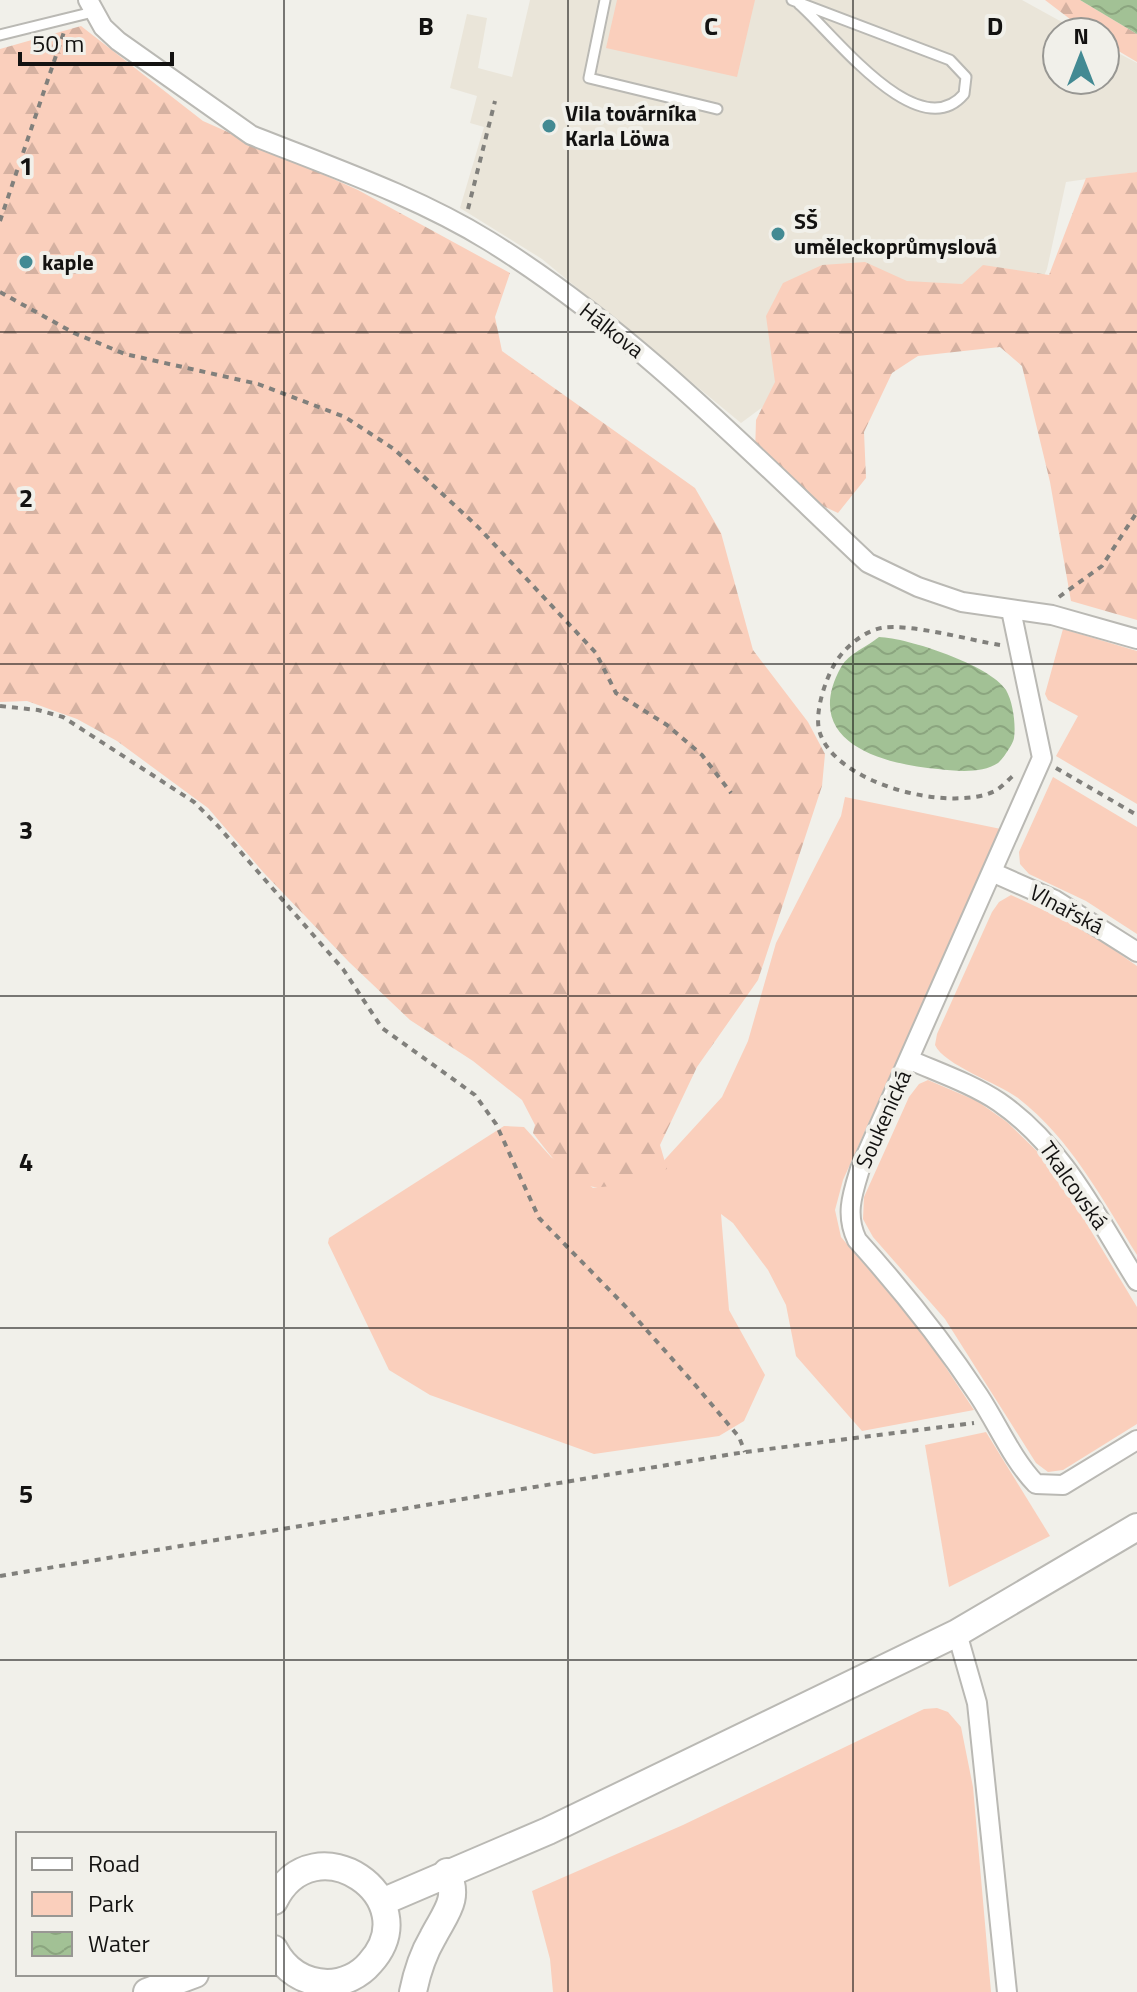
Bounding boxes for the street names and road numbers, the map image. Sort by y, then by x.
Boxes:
street label: Hálkova [572,294,652,366]
street label: Vlnařská [1024,875,1110,943]
street label: Soukenická [846,1064,920,1174]
street label: Tkalcovská [1031,1134,1117,1236]

